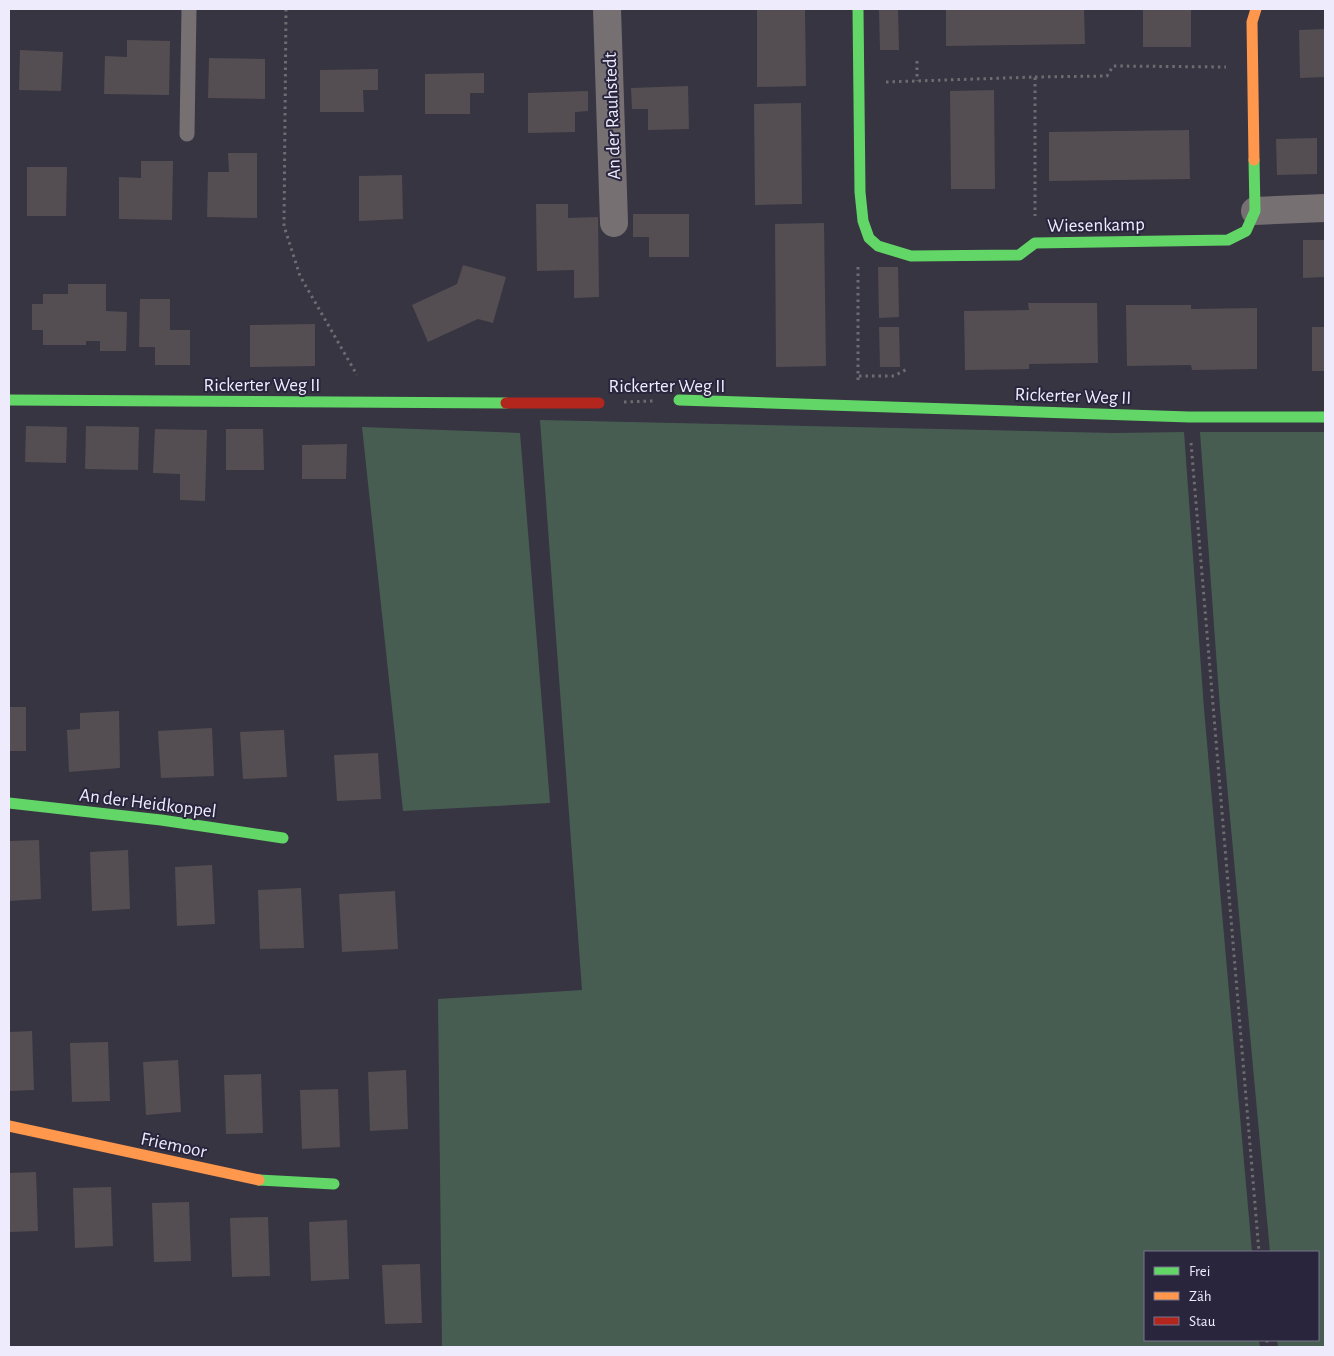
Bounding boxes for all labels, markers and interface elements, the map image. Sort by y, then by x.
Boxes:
street label: An der Rauhstedt [601,52,624,180]
street label: Wiesenkamp [1047,215,1145,236]
street label: Rickerter Weg II [204,376,320,395]
street label: Rickerter Weg II [609,377,725,396]
street label: Rickerter Weg II [1014,385,1132,408]
street label: An der Heidkoppel [78,786,217,821]
street label: Friemoor [139,1129,208,1162]
legend [1144,1251,1319,1341]
text: Frei [1189,1264,1210,1279]
text: Zäh [1189,1289,1212,1304]
text: Stau [1189,1314,1216,1329]

